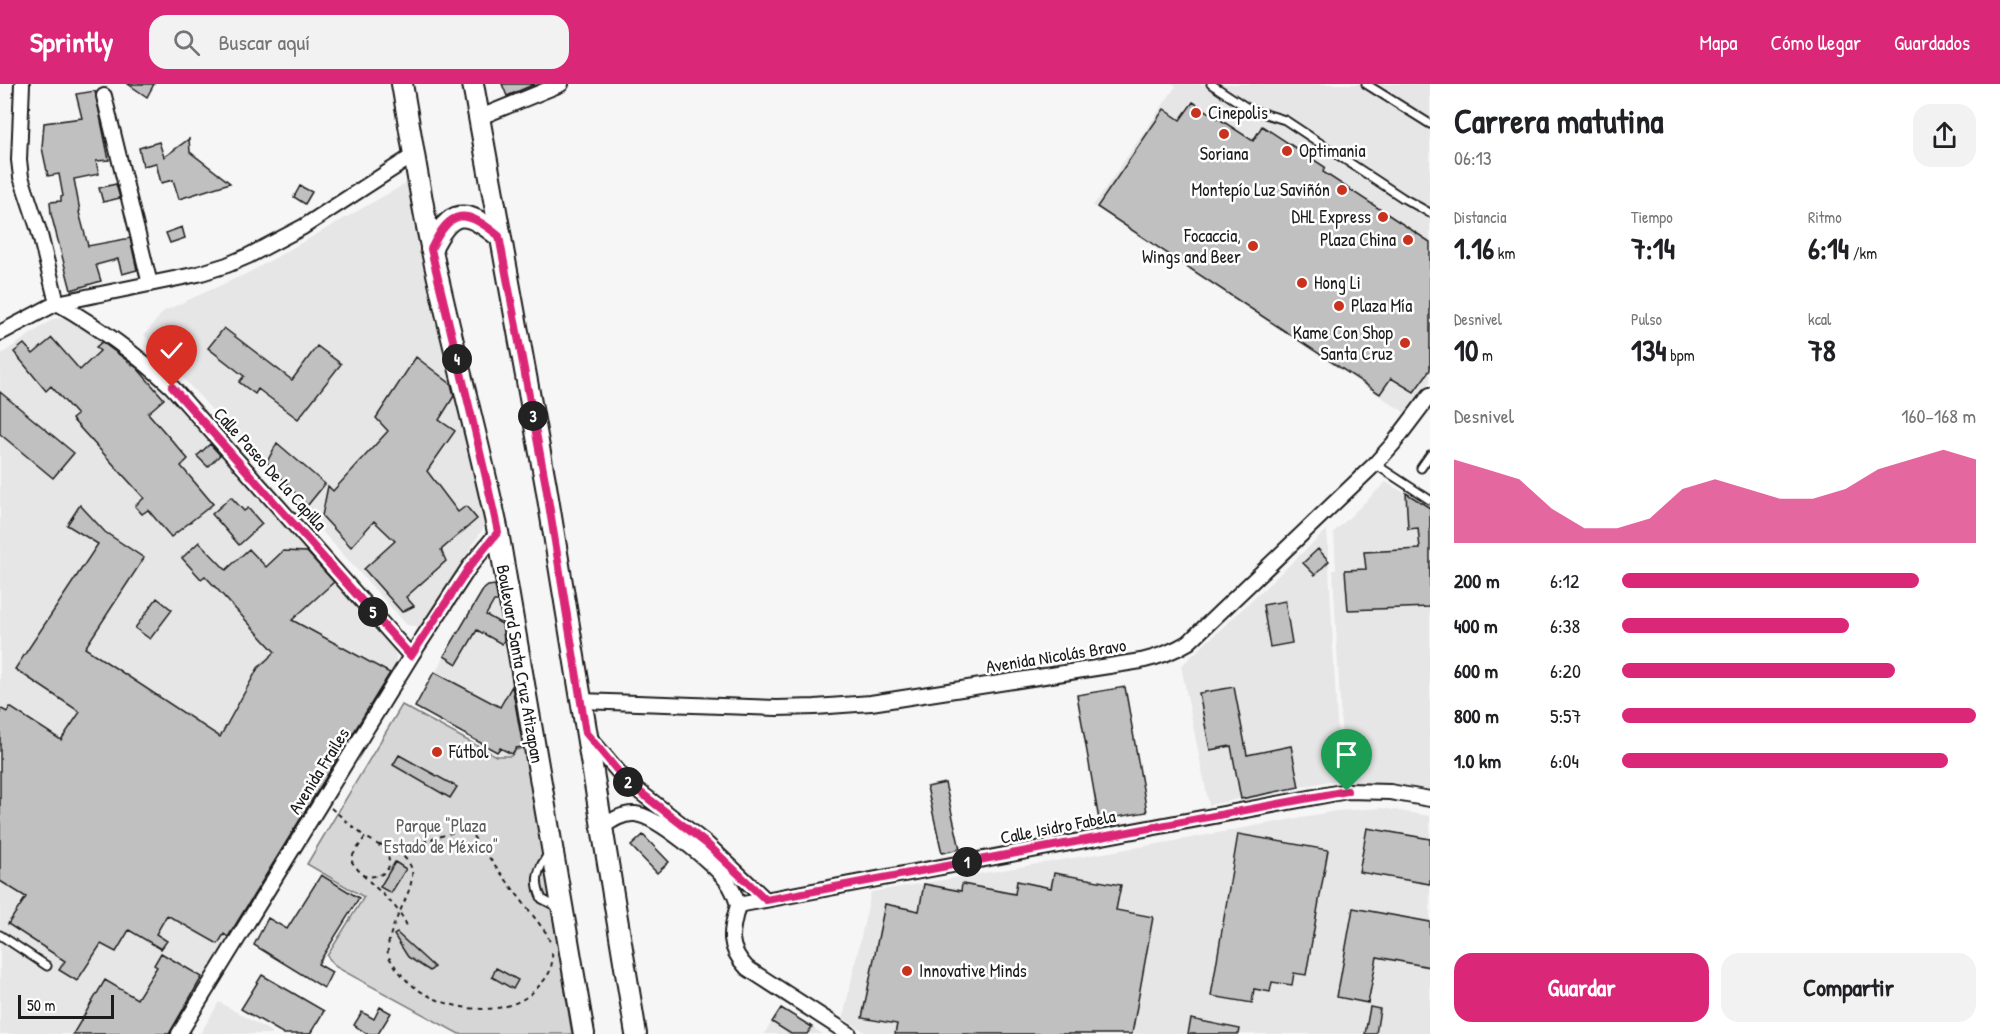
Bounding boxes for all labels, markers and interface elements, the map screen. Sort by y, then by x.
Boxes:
search box [149,15,569,69]
text: Sprintly [30,23,113,61]
icon: search [170,26,203,59]
text: Buscar aquí [218,27,310,57]
text: Mapa [1699,28,1737,57]
text: Cómo llegar [1770,28,1861,57]
text: Guardados [1894,28,1970,57]
text: Carrera matutina [1454,99,1663,143]
place label: Cinepolis [1208,100,1268,125]
button: share [1913,104,1976,167]
marker: Cinepolis [1189,106,1203,120]
marker: Soriana [1217,127,1231,141]
place label: Optimania [1299,138,1365,163]
place label: Soriana [1200,141,1248,166]
marker: Optimania [1280,144,1294,158]
text: 06:13 [1454,144,1492,171]
place label: Montepío Luz Saviñón [1192,177,1330,202]
marker: Montepío Luz Saviñón [1335,183,1349,197]
place label: DHL Express [1292,204,1371,229]
text: Distancia [1454,206,1506,228]
text: Tiempo [1631,206,1673,228]
text: Ritmo [1808,206,1842,228]
marker: DHL Express [1376,210,1390,224]
place label: Focaccia, Wings and Beer [1142,223,1241,269]
place label: Plaza China [1320,227,1396,252]
text: 1.16 [1454,228,1494,268]
text: 7:14 [1631,228,1675,268]
text: 6:14 [1808,228,1849,268]
marker: Plaza China [1401,233,1415,247]
marker: Focaccia, Wings and Beer [1246,239,1260,253]
text: km [1494,242,1515,264]
text: /km [1849,242,1877,264]
place label: Hong Li [1314,270,1361,295]
marker: Hong Li [1295,276,1309,290]
place label: Plaza Mía [1351,293,1412,318]
marker: Plaza Mía [1332,299,1346,313]
text: Desnivel [1454,308,1502,330]
text: Pulso [1631,308,1662,330]
text: kcal [1808,308,1831,330]
place label: Kame Con Shop Santa Cruz [1293,320,1393,366]
pin [146,325,197,387]
text: 10 [1454,330,1478,370]
text: 134 [1631,330,1667,370]
text: 78 [1808,330,1836,370]
icon: check [155,334,188,367]
marker: Kame Con Shop Santa Cruz [1398,336,1412,350]
pin: 4 [442,344,472,374]
text: m [1478,344,1493,366]
text: bpm [1667,344,1695,366]
text: 4 [454,348,460,370]
street label: Calle Paseo De La Capilla [208,401,333,536]
pin: 3 [518,401,548,431]
text: Desnivel [1454,402,1514,429]
text: 160–168 m [1901,402,1976,429]
text: 3 [529,405,537,427]
street label: Boulevard Santa Cruz Atizapan [491,563,550,765]
text: 200 m [1454,567,1499,594]
text: 6:12 [1550,567,1579,594]
pin: 5 [358,597,388,627]
text: 5 [370,601,376,623]
text: 400 m [1454,612,1498,639]
text: 6:38 [1550,612,1580,639]
street label: Avenida Nicolás Bravo [984,632,1128,679]
text: 600 m [1454,657,1498,684]
text: 6:20 [1550,657,1581,684]
text: 800 m [1454,702,1499,729]
text: 5:57 [1550,702,1581,729]
street label: Avenida Frailes [282,723,355,819]
pin [1321,729,1372,791]
icon: arrive [1330,738,1363,771]
place label: Fútbol [448,739,489,764]
marker: Fútbol [430,745,444,759]
text: 1.0 km [1454,747,1501,774]
text: 6:04 [1550,747,1579,774]
pin: 2 [613,767,643,797]
text: 2 [624,771,632,793]
street label: Calle Isidro Fabela [998,803,1118,850]
park label: Parque "Plaza Estado de México" [384,813,498,859]
pin: 1 [952,847,982,877]
text: 1 [964,851,970,873]
button: Guardar [1454,953,1709,1022]
button: Compartir [1721,953,1976,1022]
place label: Innovative Minds [919,958,1027,983]
marker: Innovative Minds [900,964,914,978]
scale bar [18,992,114,1020]
text: 50 m [27,994,56,1016]

